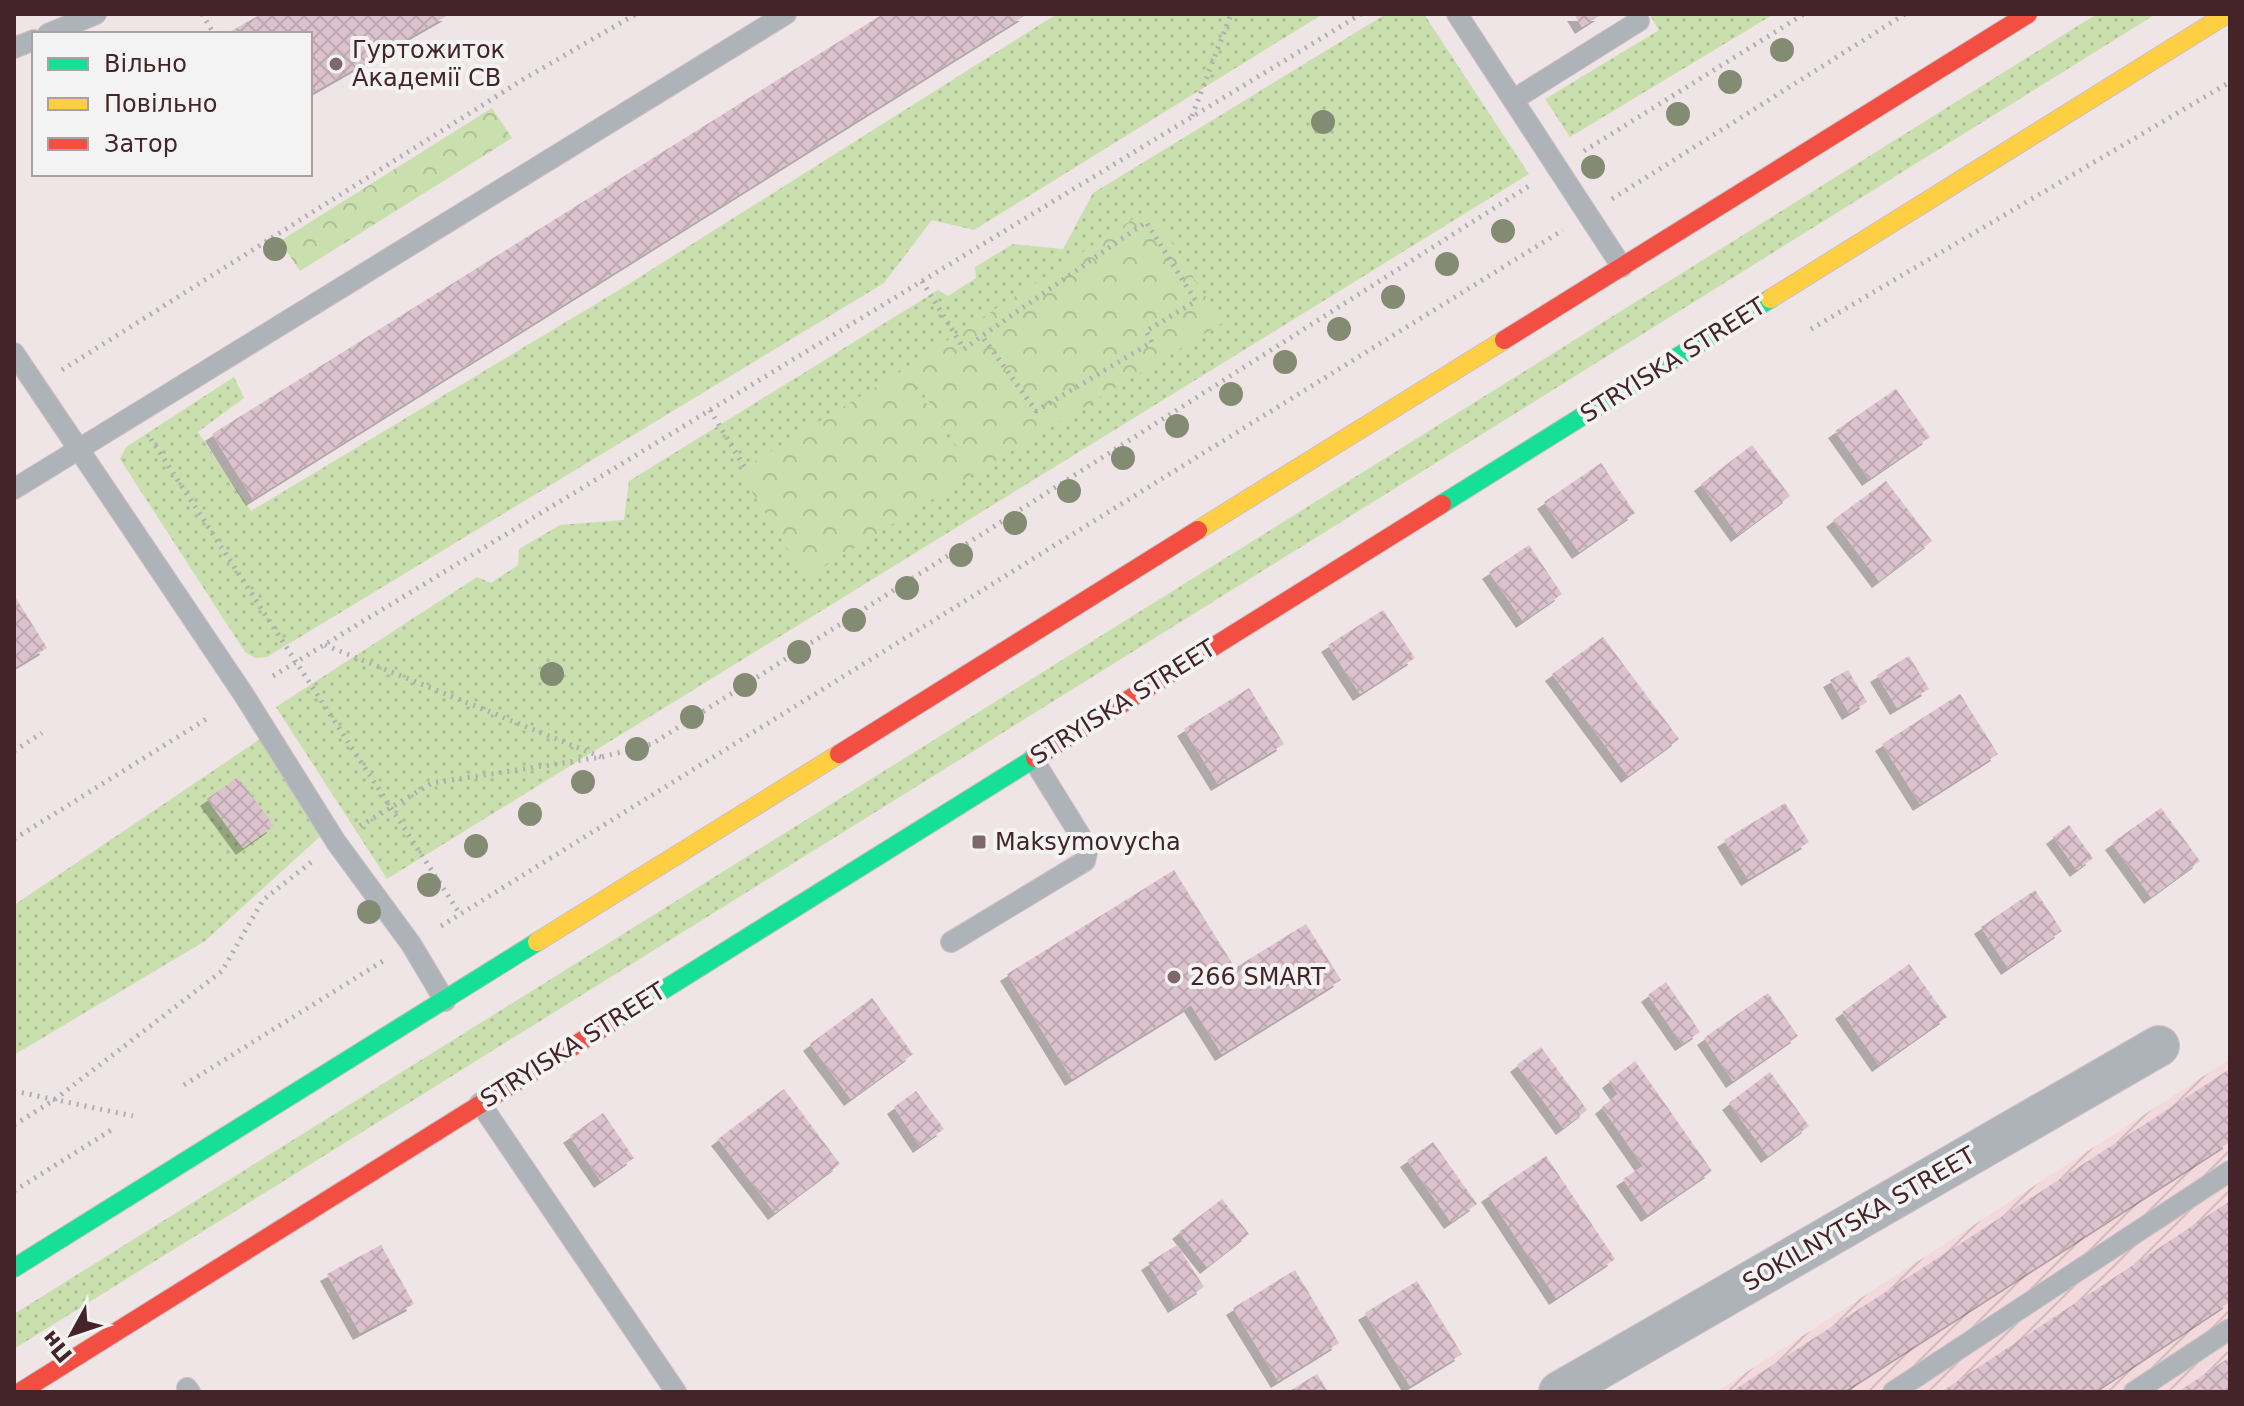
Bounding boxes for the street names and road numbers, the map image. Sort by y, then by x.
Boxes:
street label: STRYISKA STREET [1575,292,1771,428]
street label: STRYISKA STREET [1025,634,1221,770]
street label: STRYISKA STREET [475,977,671,1113]
street label: SOKILNYTSKA STREET [1738,1141,1980,1297]

